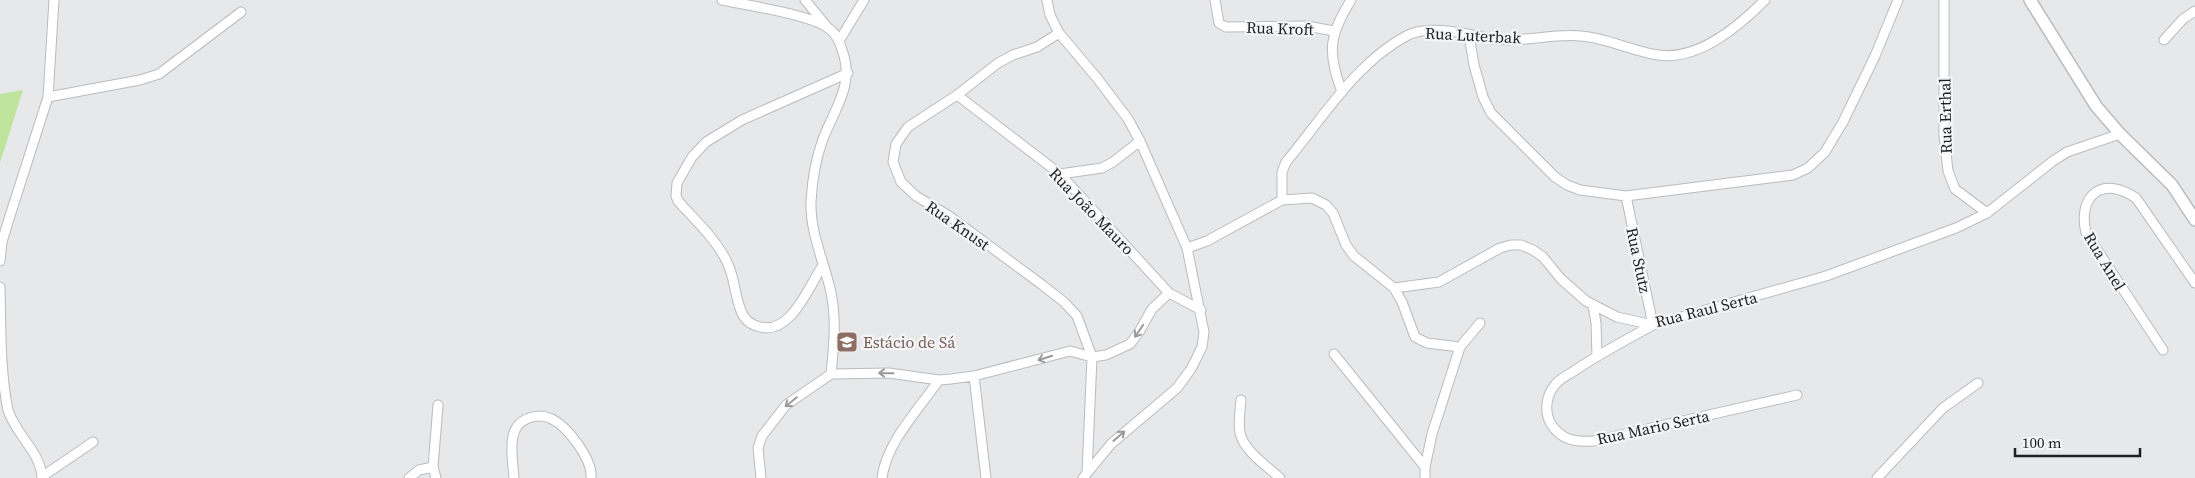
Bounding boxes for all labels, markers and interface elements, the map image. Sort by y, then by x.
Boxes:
street label: Rua Kroft [1246,16,1315,40]
street label: Rua Luterbak [1424,22,1522,49]
street label: Rua Erthal [1933,78,1957,154]
street label: Rua João Mauro [1045,163,1139,260]
street label: Rua Knust [922,195,995,255]
street label: Rua Stutz [1621,225,1657,295]
street label: Rua Anel [2079,228,2131,295]
street label: Rua Raul Serta [1653,285,1760,332]
one-way arrow [1134,324,1144,338]
school or university icon: Estácio de Sá [835,330,859,354]
place label: Estácio de Sá [863,331,956,353]
one-way arrow [1038,354,1054,364]
one-way arrow [878,369,894,378]
one-way arrow [784,396,797,407]
street label: Rua Mario Serta [1595,404,1712,450]
scale bar [2015,426,2140,458]
one-way arrow [1113,431,1126,442]
text: 100 m [2022,432,2062,453]

